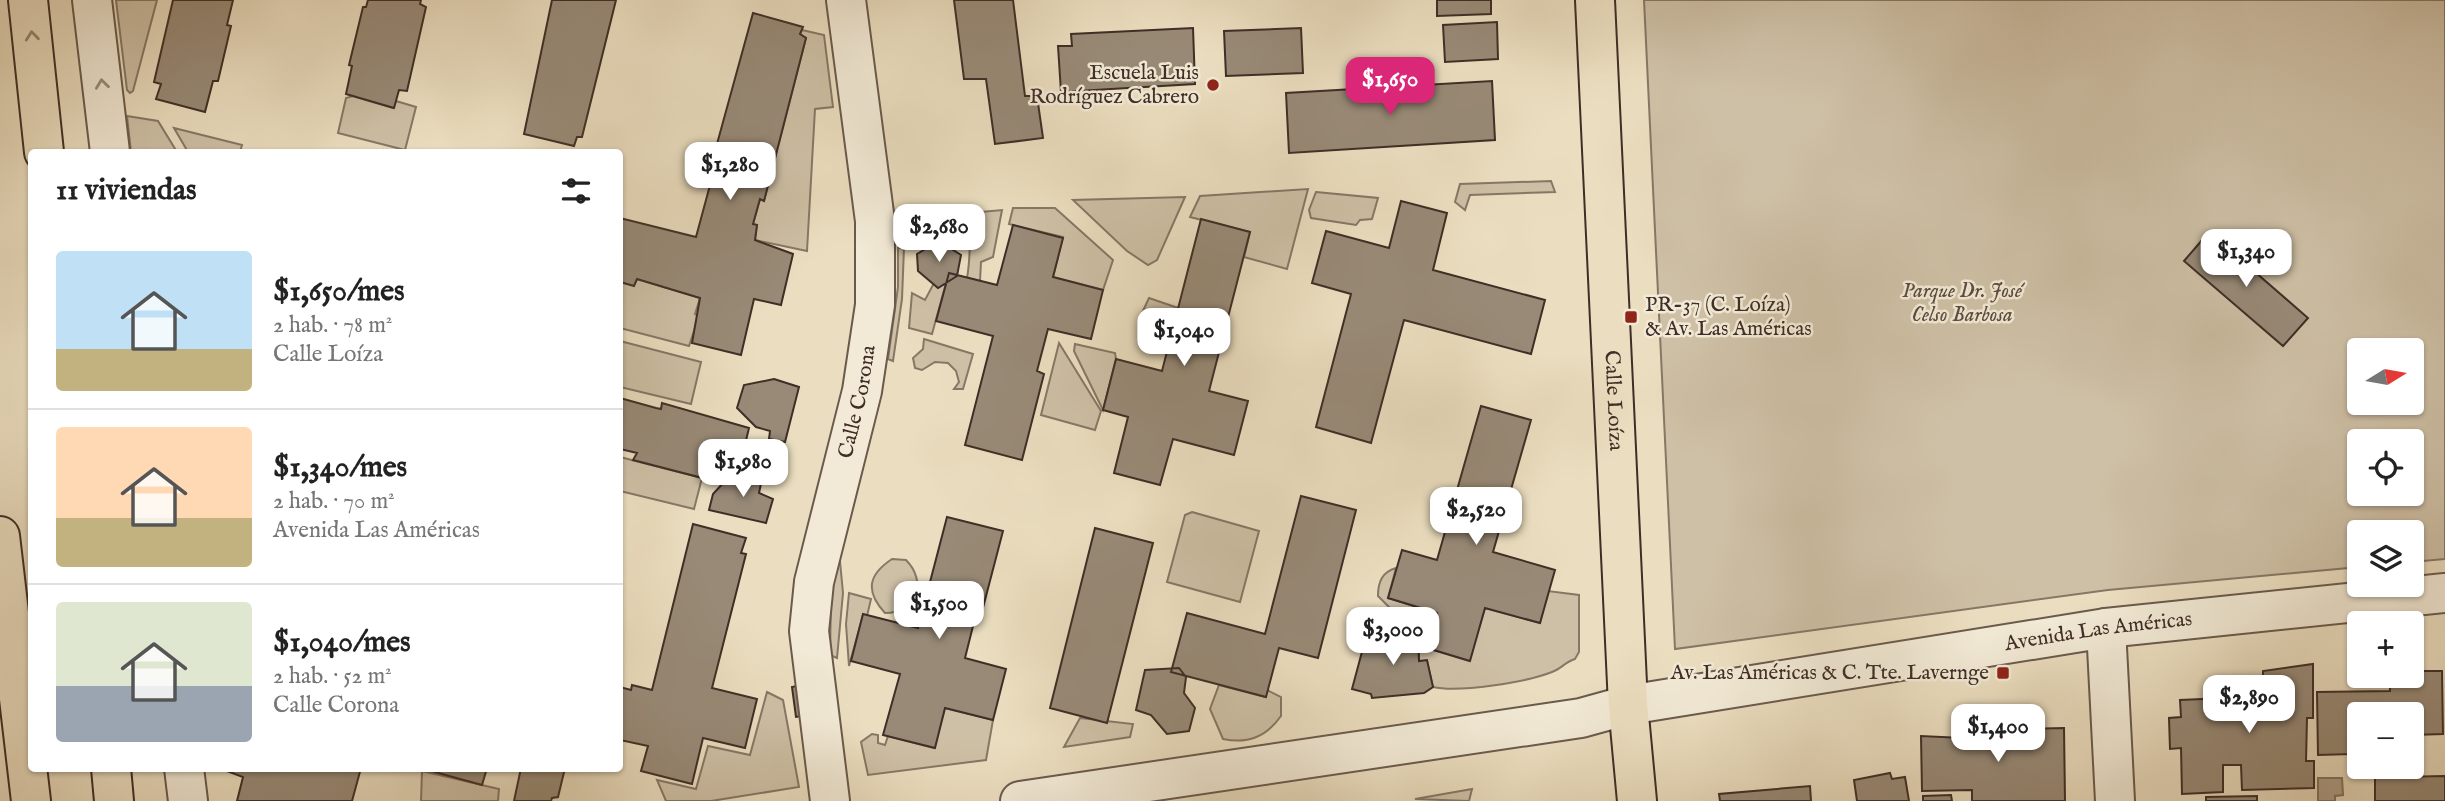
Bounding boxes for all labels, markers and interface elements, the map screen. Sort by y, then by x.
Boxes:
one-way arrow [25,30,40,41]
pin: $1,650 [1333,58,1447,117]
place label: Escuela Luis Rodríguez Cabrero [1029,60,1199,111]
text: $1,650 [1362,65,1418,94]
marker: Escuela Luis Rodríguez Cabrero [1205,77,1221,93]
one-way arrow [94,79,109,90]
pin: $1,280 [673,142,787,202]
text: $1,280 [701,150,759,179]
text: 11 viviendas [56,172,197,210]
icon: filters [557,172,595,210]
pin: $2,680 [882,204,996,264]
text: $2,680 [909,212,969,241]
pin: $1,340 [2189,230,2303,289]
text: $1,340 [2217,237,2275,266]
text: $1,650/mes [273,273,405,311]
park label: Parque Dr. José Celso Barbosa [1902,278,2025,329]
icon: home [112,279,196,363]
place label: PR-37 (C. Loíza) & Av. Las Américas [1645,292,1812,343]
pin: $1,040 [1127,308,1241,368]
marker: PR-37 (C. Loíza) & Av. Las Américas [1623,309,1639,325]
text: 2 hab. · 78 m² [273,311,392,340]
text: $1,040 [1153,316,1215,345]
north arrow [2347,338,2424,415]
map controls [2347,338,2424,779]
text: Calle Loíza [273,340,383,369]
street label: Calle Corona [832,342,882,461]
street label: Calle Loíza [1598,350,1630,452]
button: locate [2347,429,2424,506]
pin: $1,980 [686,440,800,499]
text: $1,980 [714,447,772,476]
text: $1,340/mes [273,449,407,487]
icon: home [112,455,196,539]
text: 2 hab. · 70 m² [273,487,395,516]
pin: $2,520 [1419,488,1533,547]
text: $2,520 [1446,495,1506,524]
text: Avenida Las Américas [273,516,480,545]
button: layers [2347,520,2424,597]
pin: $1,500 [882,582,996,641]
text: $1,500 [910,589,968,618]
street label: Avenida Las Américas [2002,606,2193,658]
pin: $3,000 [1336,608,1450,667]
button: + [2347,611,2424,688]
text: $3,000 [1362,615,1424,644]
text: $1,040/mes [273,624,411,662]
icon: home [112,630,196,714]
place label: Av. Las Américas & C. Tte. Lavernge [1670,660,1989,687]
text: 2 hab. · 52 m² [273,662,392,691]
marker: Av. Las Américas & C. Tte. Lavernge [1995,665,2011,681]
pin: $2,890 [2192,676,2306,735]
text: $2,890 [2219,683,2279,712]
text: Calle Corona [273,691,399,720]
button: − [2347,702,2424,779]
pin: $1,400 [1941,704,2055,764]
text: $1,400 [1967,712,2029,741]

